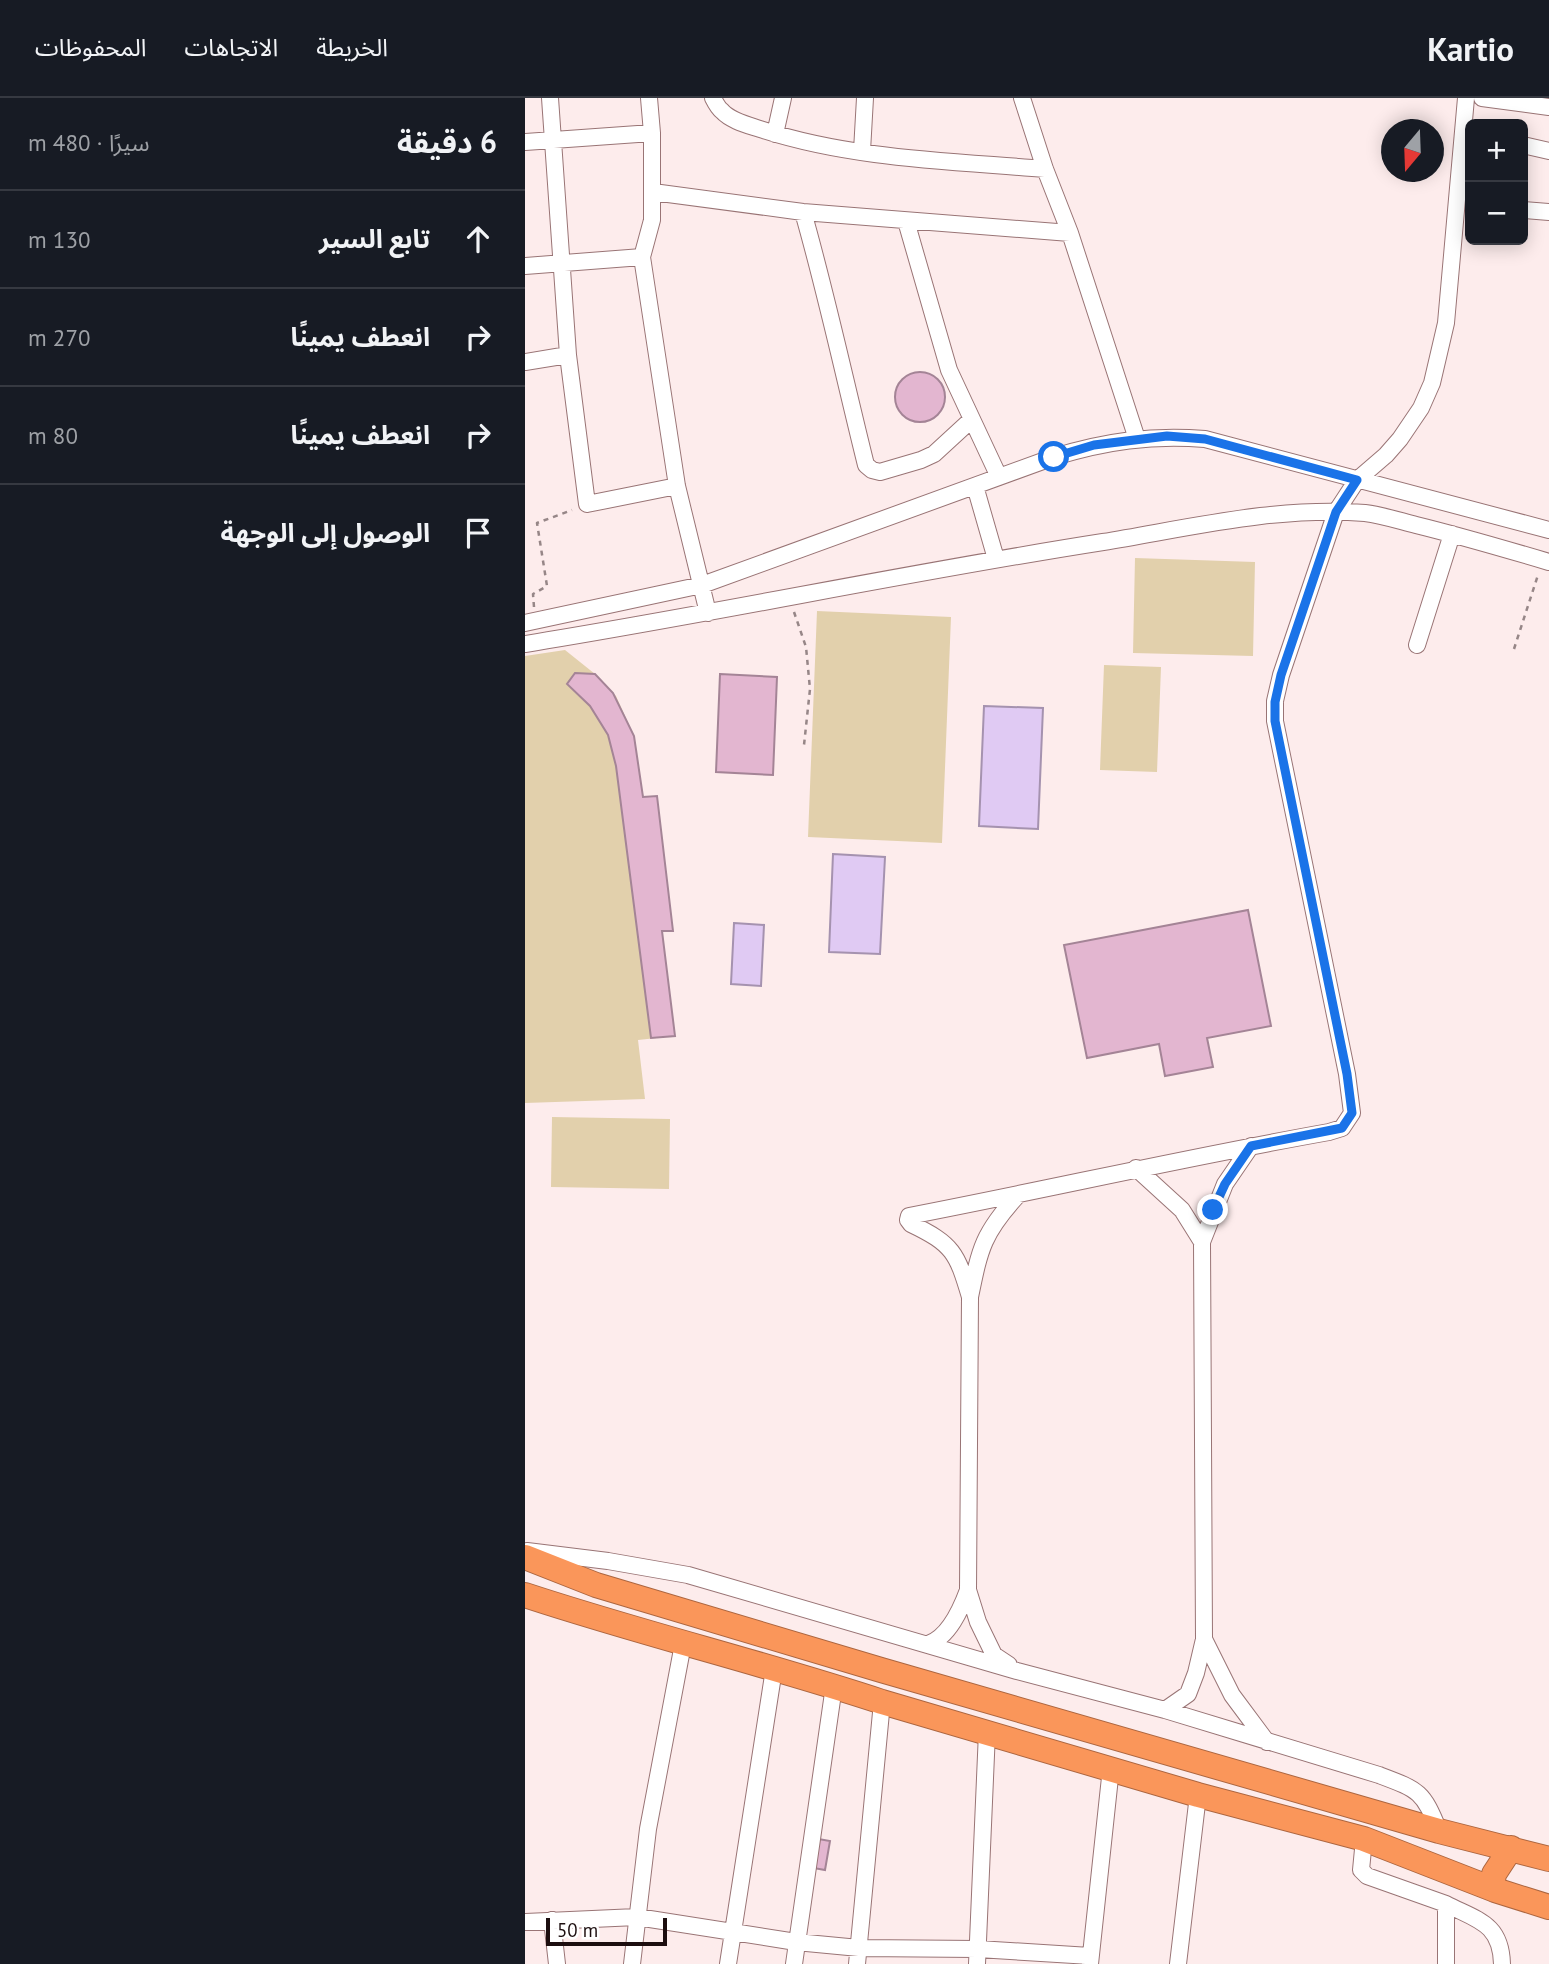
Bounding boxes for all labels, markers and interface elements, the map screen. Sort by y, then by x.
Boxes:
text: Kartio [1427,27,1514,70]
text: المحفوظات [35,32,146,63]
text: الاتجاهات [184,32,278,63]
text: الخريطة [316,32,388,63]
north arrow [1381,119,1444,182]
map controls [1465,119,1528,245]
button: + [1465,119,1528,182]
text: 6 دقيقة [397,122,497,161]
text: سيرًا · 480 m [28,128,150,157]
button: − [1465,182,1528,245]
icon: ahead [459,220,497,258]
text: تابع السير [319,222,430,255]
text: 130 m [28,225,90,254]
icon: right [459,318,497,356]
text: انعطف يمينًا [290,320,430,353]
text: 270 m [28,323,90,352]
icon: right [459,416,497,454]
text: انعطف يمينًا [290,418,430,451]
text: 80 m [28,421,78,450]
route start [1038,441,1069,472]
icon: arrive [459,514,497,552]
text: الوصول إلى الوجهة [221,516,430,549]
route end [1197,1194,1228,1225]
scale bar [546,1915,667,1947]
text: 50 m [557,1918,598,1942]

